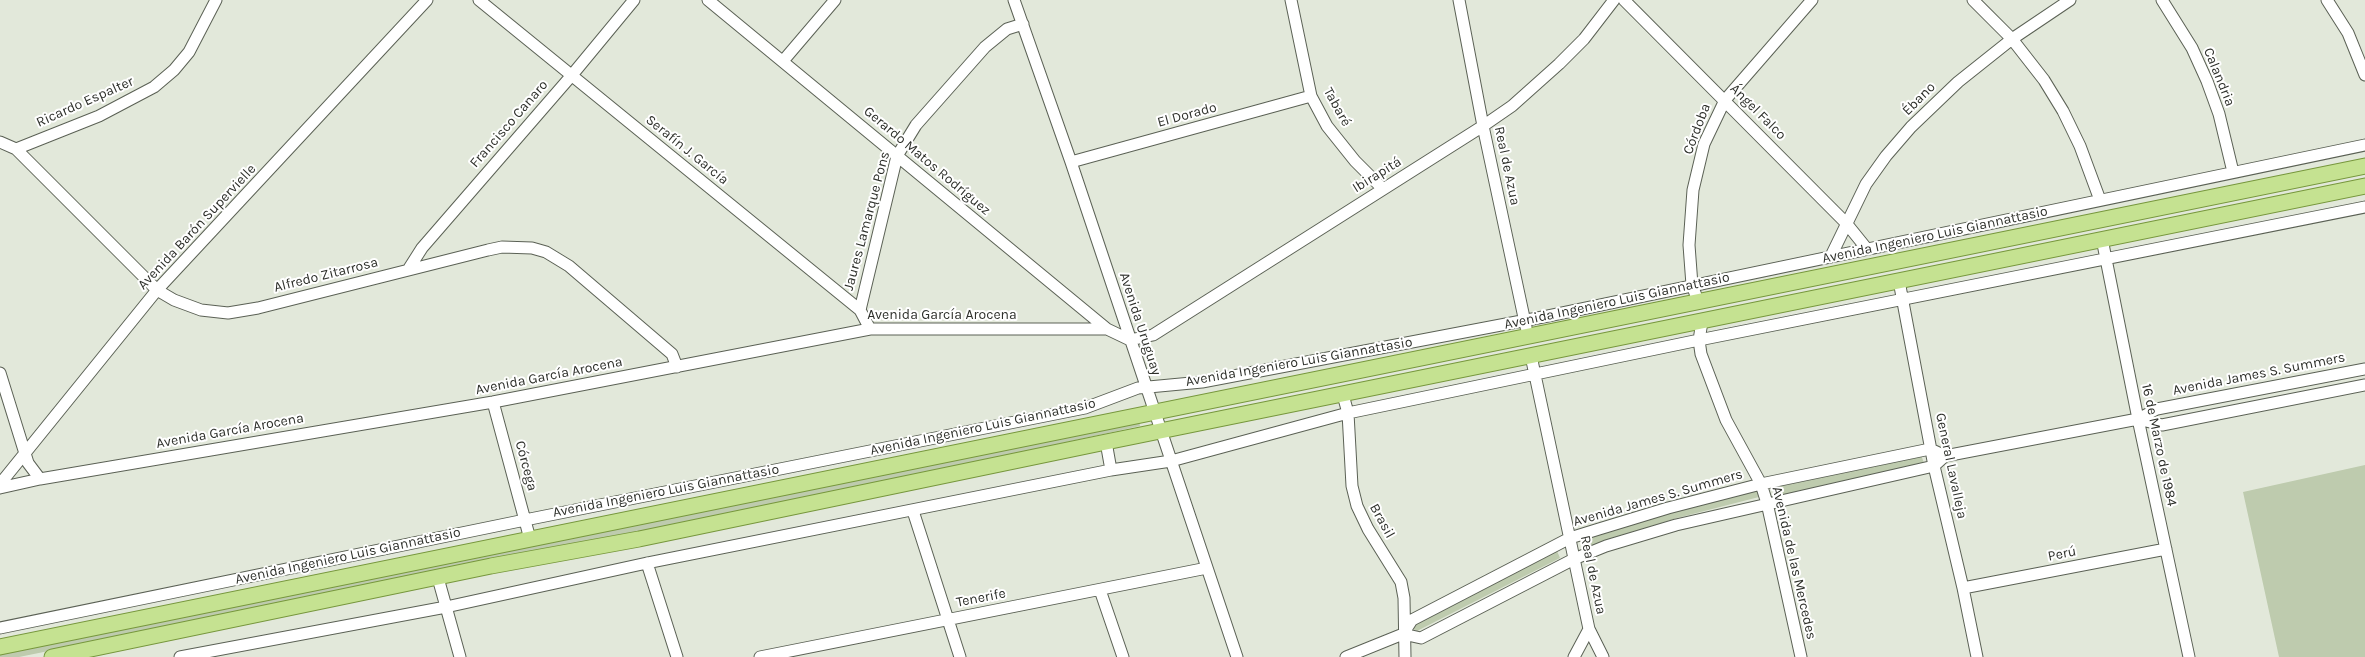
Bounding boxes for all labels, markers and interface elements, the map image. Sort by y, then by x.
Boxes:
street label: Calandria [2200,45,2238,109]
street label: Ricardo Espalter [34,73,136,131]
street label: Francisco Canaro [466,77,552,171]
street label: Ébano [1899,79,1939,119]
street label: Ángel Falco [1726,80,1790,144]
street label: Tabaré [1320,85,1354,129]
street label: El Dorado [1156,99,1218,131]
street label: Córdoba [1680,101,1714,157]
street label: Gerardo Matos Rodríguez [860,103,994,219]
street label: Serafín J. García [642,112,732,188]
street label: Real de Azua [1490,125,1524,207]
street label: Jaures Lamarque Pons [840,150,894,292]
street label: Ibirapitá [1349,153,1405,197]
street label: Avenida Barón Supervielle [134,161,260,293]
street label: Avenida Ingeniero Luis Giannattasio [1821,203,2049,267]
street label: Alfredo Zitarrosa [272,254,380,296]
street label: Avenida Ingeniero Luis Giannattasio [1503,269,1731,333]
street label: Avenida Uruguay [1115,270,1165,378]
street label: Avenida García Arocena [867,307,1017,323]
street label: Avenida Ingeniero Luis Giannattasio [1184,334,1414,390]
street label: Avenida James S. Summers [2171,349,2347,399]
street label: Avenida García Arocena [474,353,624,399]
street label: 16 de Marzo de 1984 [2138,382,2180,508]
street label: Avenida Ingeniero Luis Giannattasio [869,395,1097,459]
street label: Avenida García Arocena [155,410,305,452]
street label: General Lavalleja [1932,411,1970,521]
street label: Córcega [511,439,541,493]
street label: Avenida Ingeniero Luis Giannattasio [552,461,780,521]
street label: Avenida James S. Summers [1571,466,1745,530]
street label: Avenida de las Mercedes [1768,485,1820,641]
street label: Brasil [1366,501,1398,541]
street label: Avenida Ingeniero Luis Giannattasio [234,524,462,588]
street label: Real de Azua [1576,534,1610,616]
street label: Perú [2046,543,2078,565]
street label: Tenerife [955,585,1007,611]

